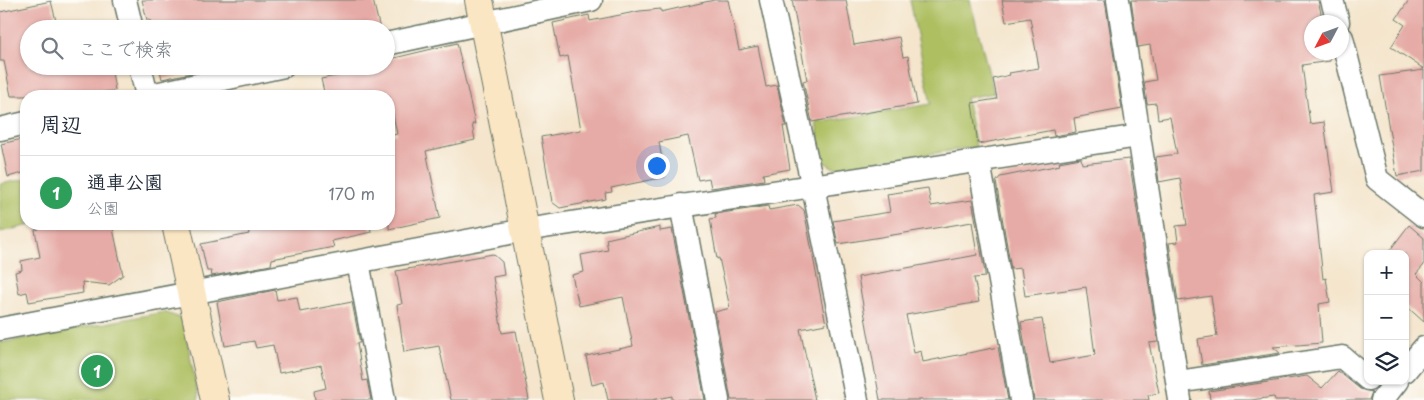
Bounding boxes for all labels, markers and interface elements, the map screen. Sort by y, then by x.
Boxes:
north arrow [1304,15,1349,60]
search box [20,20,395,75]
icon: search [38,34,66,62]
text: ここで検索 [78,34,173,62]
text: 周辺 [40,107,82,139]
your location [644,153,670,179]
text: 通車公園 [87,167,163,195]
text: 1 [52,181,60,205]
text: 170 m [329,181,375,205]
text: 公園 [87,195,119,219]
map controls [1364,250,1409,385]
button: + [1364,250,1409,295]
button: − [1364,295,1409,340]
button: layers [1364,340,1409,385]
pin: 1 [81,352,113,390]

